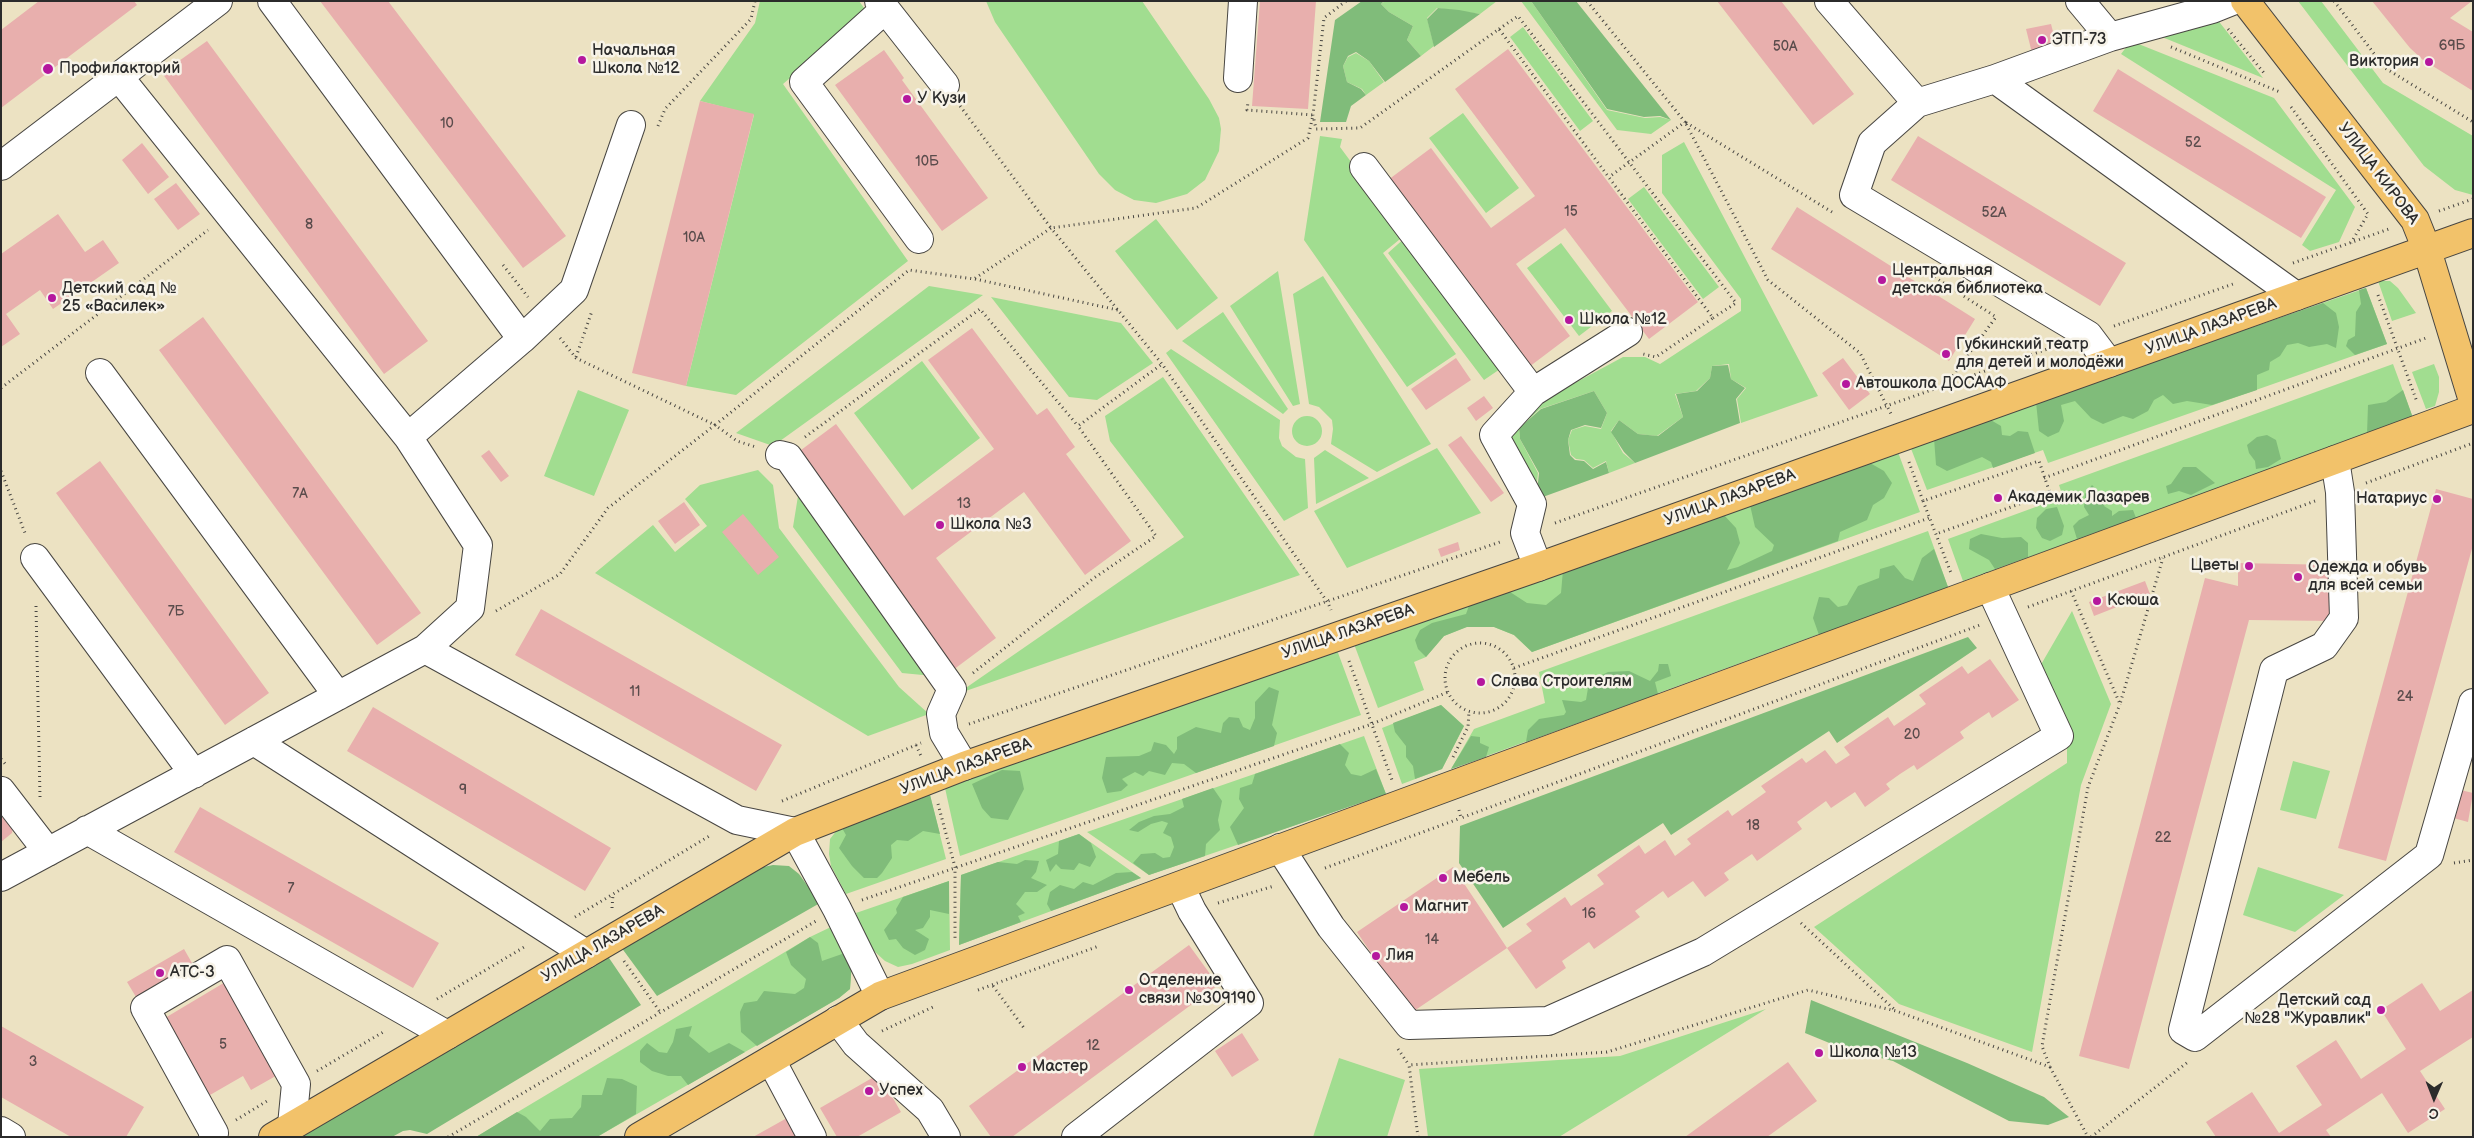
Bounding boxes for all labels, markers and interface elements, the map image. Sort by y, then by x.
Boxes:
place label: ЭТП-73 [2052,30,2107,50]
marker: ЭТП-73 [2036,34,2048,46]
house number: 69Б [2439,38,2465,54]
house number: 50А [1773,39,1797,55]
place label: Начальная Школа №12 [592,41,680,79]
place label: Виктория [2349,52,2419,72]
marker: Начальная Школа №12 [576,54,588,66]
marker: Виктория [2423,56,2435,68]
place label: Профилакторий [59,59,180,79]
marker: Профилакторий [41,62,55,76]
place label: У Кузи [917,89,966,109]
marker: У Кузи [901,93,913,105]
house number: 10 [440,116,454,132]
street label: УЛИЦА КИРОВА [2334,119,2422,229]
house number: 52 [2185,135,2201,151]
house number: 10Б [915,154,939,170]
house number: 15 [1564,204,1578,220]
house number: 52А [1982,205,2006,221]
house number: 8 [305,217,313,233]
house number: 10А [683,230,705,246]
place label: Центральная детская библиотека [1892,261,2043,299]
marker: Центральная детская библиотека [1876,274,1888,286]
place label: Детский сад № 25 «Василек» [62,279,177,317]
marker: Детский сад № 25 «Василек» [46,292,58,304]
street label: УЛИЦА ЛАЗАРЕВА [2143,294,2279,360]
place label: Школа №12 [1579,310,1667,330]
marker: Школа №12 [1563,314,1575,326]
place label: Губкинский театр для детей и молодёжи [1956,335,2124,373]
marker: Губкинский театр для детей и молодёжи [1940,348,1952,360]
place label: Автошкола ДОСААФ [1856,374,2006,394]
marker: Автошкола ДОСААФ [1840,378,1852,390]
street label: УЛИЦА ЛАЗАРЕВА [1662,465,1798,531]
house number: 7А [292,486,308,502]
place label: Академик Лазарев [2008,488,2149,508]
place label: Натариус [2356,489,2427,509]
marker: Академик Лазарев [1992,492,2004,504]
marker: Натариус [2431,493,2443,505]
house number: 13 [957,496,971,512]
place label: Школа №3 [950,515,1032,535]
marker: Школа №3 [934,519,946,531]
place label: Цветы [2191,556,2239,576]
place label: Одежда и обувь для всей семьи [2308,558,2427,596]
marker: Цветы [2243,560,2255,572]
marker: Одежда и обувь для всей семьи [2292,571,2304,583]
place label: Ксюша [2107,591,2159,611]
marker: Ксюша [2091,595,2103,607]
street label: УЛИЦА ЛАЗАРЕВА [1280,600,1416,664]
house number: 7Б [168,604,184,620]
place label: Слава Строителям [1491,672,1632,692]
marker: Слава Строителям [1475,676,1487,688]
house number: 11 [630,684,640,700]
house number: 24 [2397,689,2413,705]
house number: 20 [1904,727,1920,743]
street label: УЛИЦА ЛАЗАРЕВА [898,734,1034,800]
house number: 9 [459,782,467,798]
house number: 18 [1746,818,1760,834]
house number: 22 [2155,830,2171,846]
place label: Мебель [1453,868,1510,888]
marker: Мебель [1437,872,1449,884]
house number: 7 [288,881,294,897]
place label: Магнит [1414,897,1469,917]
street label: УЛИЦА ЛАЗАРЕВА [538,901,668,987]
marker: Магнит [1398,901,1410,913]
house number: 16 [1582,906,1596,922]
house number: 14 [1425,932,1439,948]
place label: Лия [1386,946,1414,966]
marker: Лия [1370,950,1382,962]
place label: АТС-3 [170,963,215,983]
marker: АТС-3 [154,967,166,979]
place label: Отделение связи №309190 [1139,971,1256,1009]
marker: Отделение связи №309190 [1123,984,1135,996]
place label: Детский сад №28 "Журавлик" [2244,991,2371,1029]
marker: Детский сад №28 "Журавлик" [2375,1004,2387,1016]
house number: 5 [219,1037,227,1053]
house number: 12 [1086,1038,1100,1054]
place label: Школа №13 [1829,1043,1917,1063]
marker: Школа №13 [1813,1047,1825,1059]
house number: 3 [29,1054,37,1070]
place label: Мастер [1032,1057,1088,1077]
marker: Мастер [1016,1061,1028,1073]
north arrow [2409,1073,2459,1123]
place label: Успех [879,1081,923,1101]
marker: Успех [863,1085,875,1097]
text: С [2429,1105,2439,1122]

